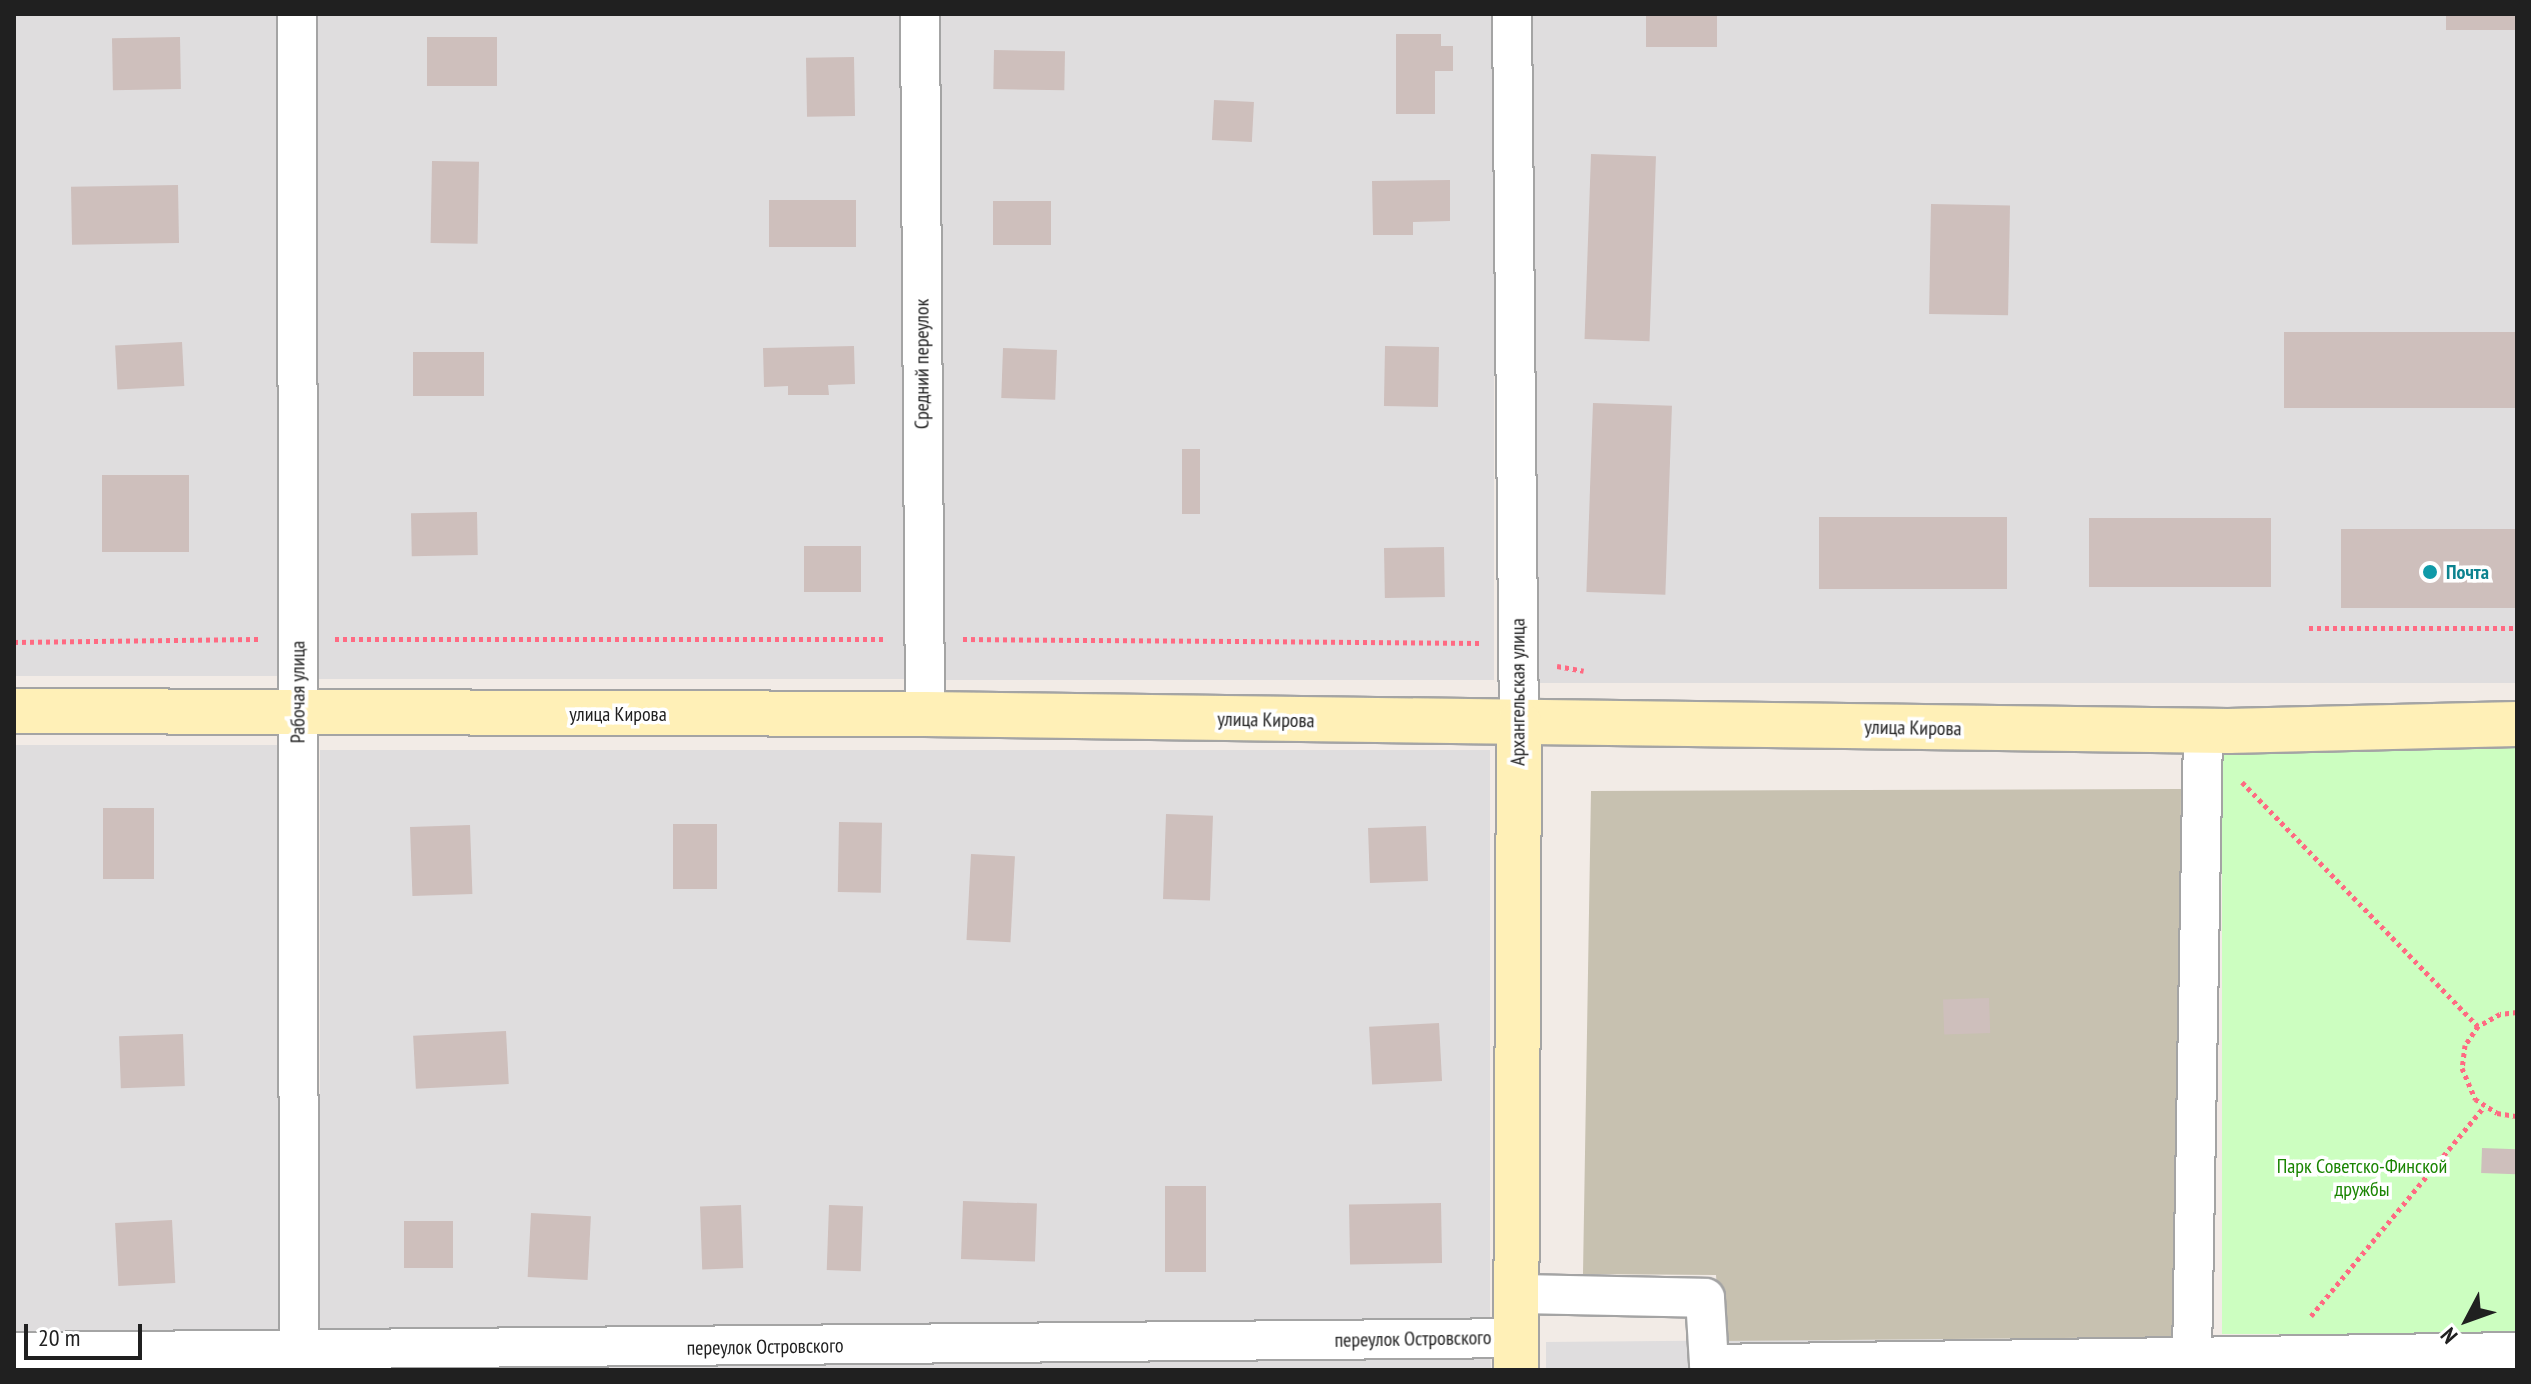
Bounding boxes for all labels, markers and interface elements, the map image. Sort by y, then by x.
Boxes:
street label: Средний переулок [910,299,934,429]
place label: Почта [2446,560,2489,584]
marker: Почта [2421,563,2439,581]
street label: Архангельская улица [1506,618,1530,766]
street label: Рабочая улица [286,641,310,743]
street label: улица Кирова [569,702,667,726]
street label: улица Кирова [1217,707,1315,733]
street label: улица Кирова [1864,715,1962,741]
park label: Парк Советско-Финской дружбы [2277,1154,2447,1201]
north arrow [2427,1280,2507,1360]
scale bar [28,1308,146,1358]
text: 20 m [38,1322,80,1353]
text: N [2434,1322,2463,1349]
street label: переулок Островского [1334,1326,1492,1352]
street label: переулок Островского [686,1334,844,1360]

